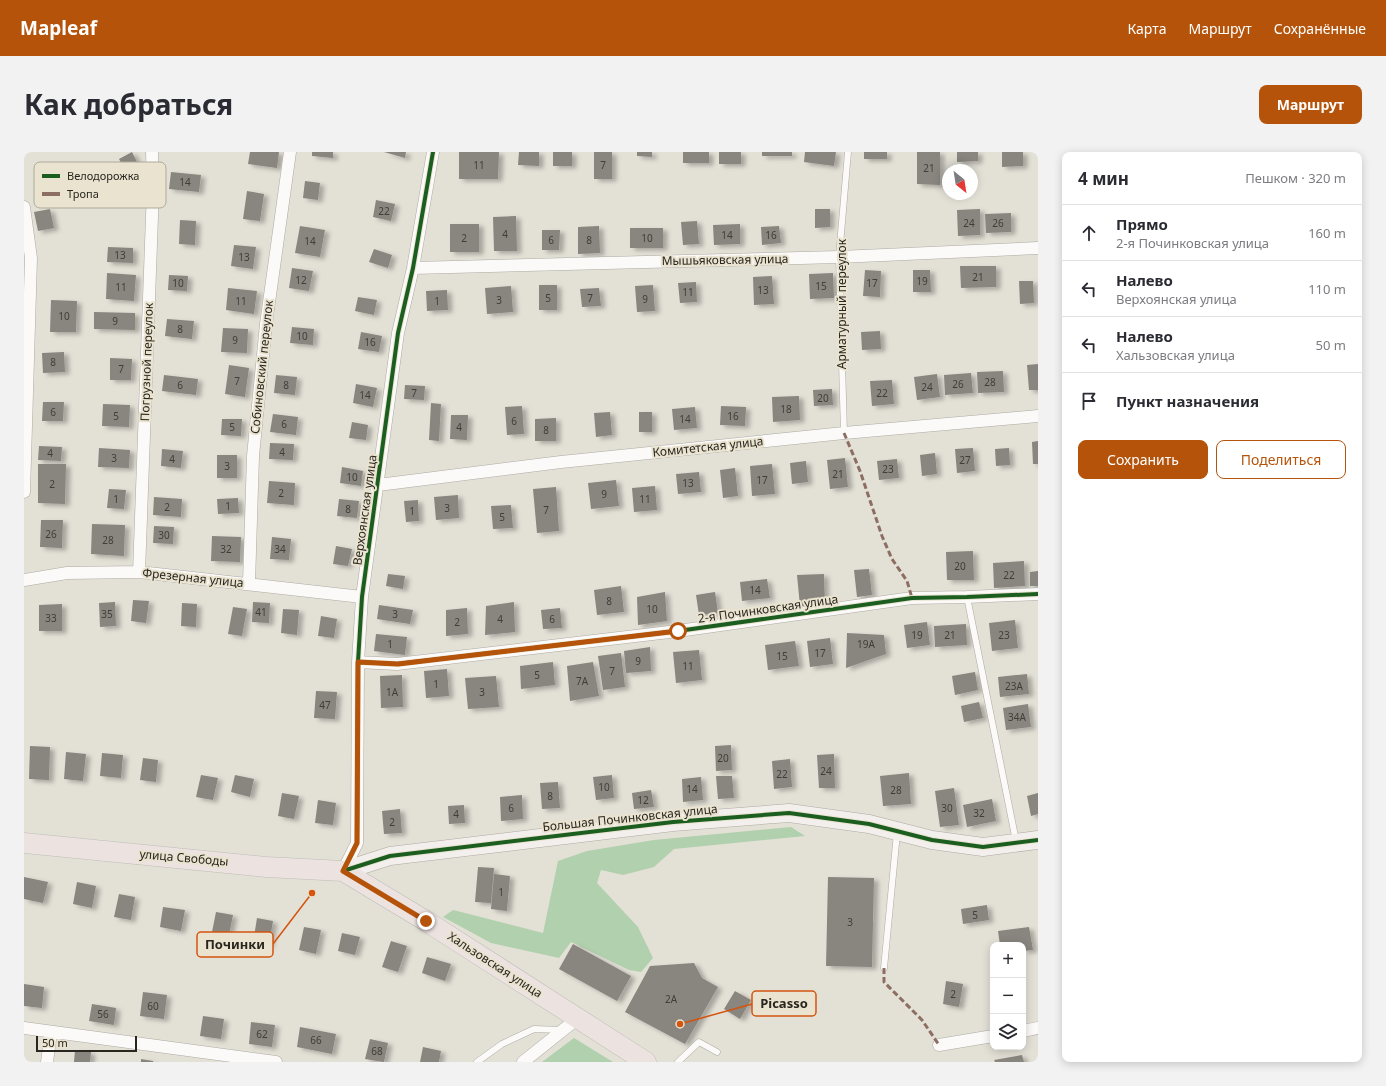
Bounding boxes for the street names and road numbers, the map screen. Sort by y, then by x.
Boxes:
street label: Арматурный переулок [833,238,850,369]
street label: Мышьяковская улица [661,250,789,269]
street label: Собиновский переулок [246,299,277,435]
street label: Погрузной переулок [136,302,157,422]
street label: Комитетская улица [652,432,764,461]
street label: Верхоянская улица [348,454,381,566]
street label: Фрезерная улица [142,564,244,591]
street label: 2-я Починковская улица [697,590,839,627]
street label: Большая Починковская улица [542,800,718,835]
street label: улица Свободы [139,845,229,870]
street label: Хальзовская улица [445,928,546,1002]

